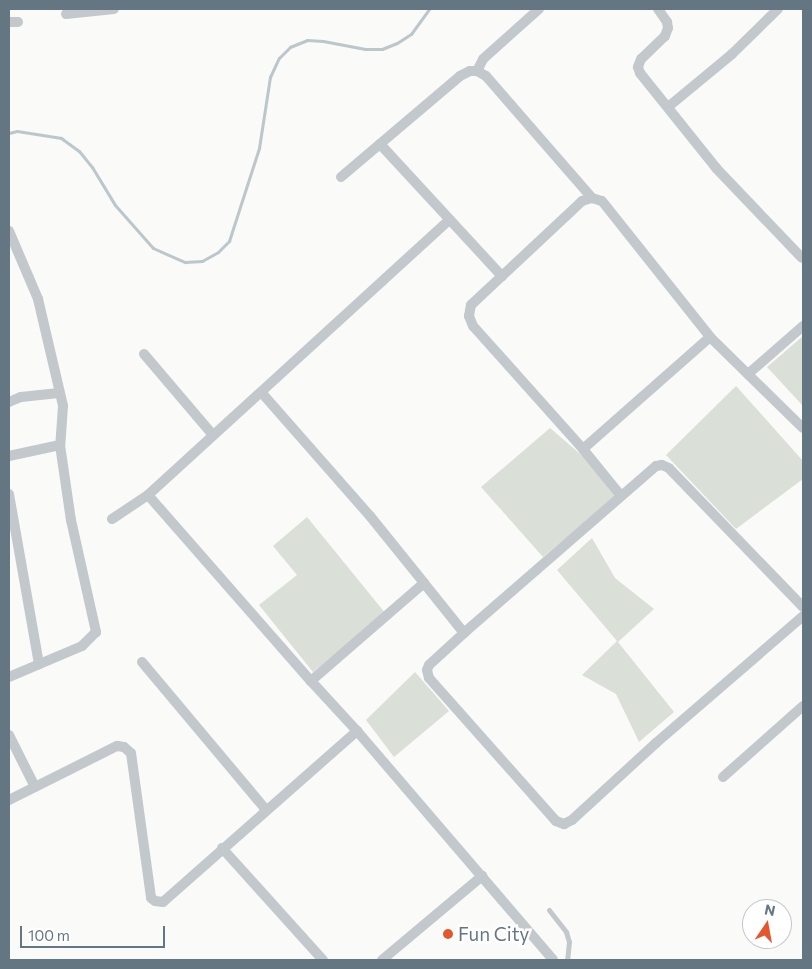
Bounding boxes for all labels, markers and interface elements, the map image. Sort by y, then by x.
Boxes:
north arrow [742,899,792,949]
text: N [763,900,777,919]
scale bar [22,916,168,948]
place label: Fun City [458,923,529,945]
text: 100 m [28,926,70,944]
marker: Fun City [442,928,454,940]

